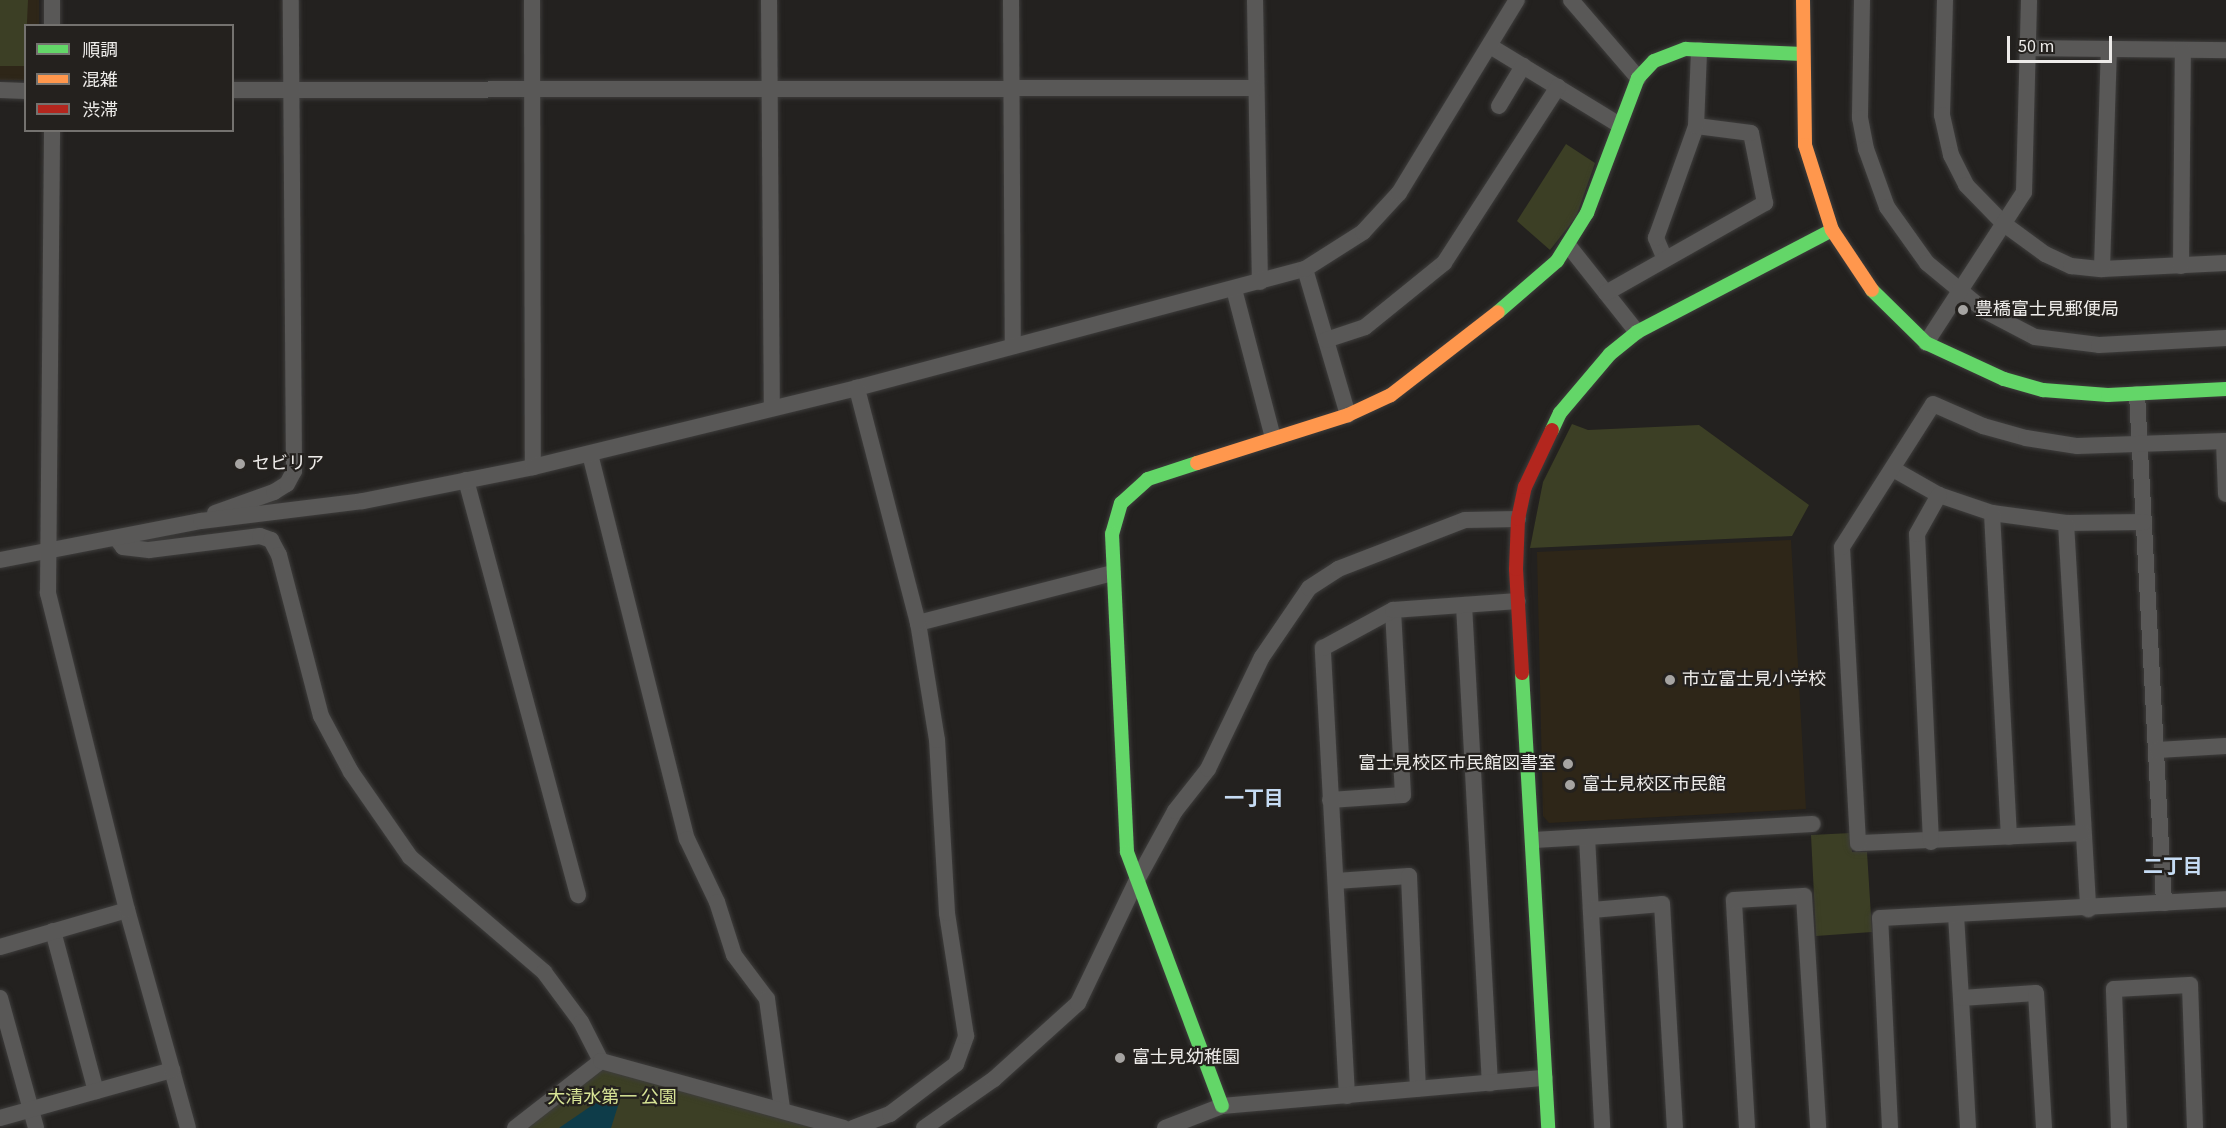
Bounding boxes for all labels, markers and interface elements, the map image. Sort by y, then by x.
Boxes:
legend [24,24,234,132]
scale bar [2010,24,2115,62]
text: 50 m [2018,34,2054,59]
text: 順調 [82,38,118,63]
text: 混雑 [82,68,118,93]
text: 渋滞 [82,98,118,123]
place label: 豊橋富士見郵便局 [1975,299,2119,321]
marker: 豊橋富士見郵便局 [1956,303,1970,317]
place label: セビリア [252,453,324,475]
marker: セビリア [233,457,247,471]
place label: 市立富士見小学校 [1682,669,1826,691]
marker: 市立富士見小学校 [1663,673,1677,687]
place label: 富士見校区市民館図書室 [1358,753,1556,775]
marker: 富士見校区市民館図書室 [1561,757,1575,771]
place label: 富士見校区市民館 [1582,774,1726,796]
marker: 富士見校区市民館 [1563,778,1577,792]
district label: 一丁目 [1224,787,1284,811]
district label: 二丁目 [2143,855,2203,879]
place label: 富士見幼稚園 [1132,1047,1240,1069]
marker: 富士見幼稚園 [1113,1051,1127,1065]
park label: 大清水第一 公園 [547,1087,677,1109]

